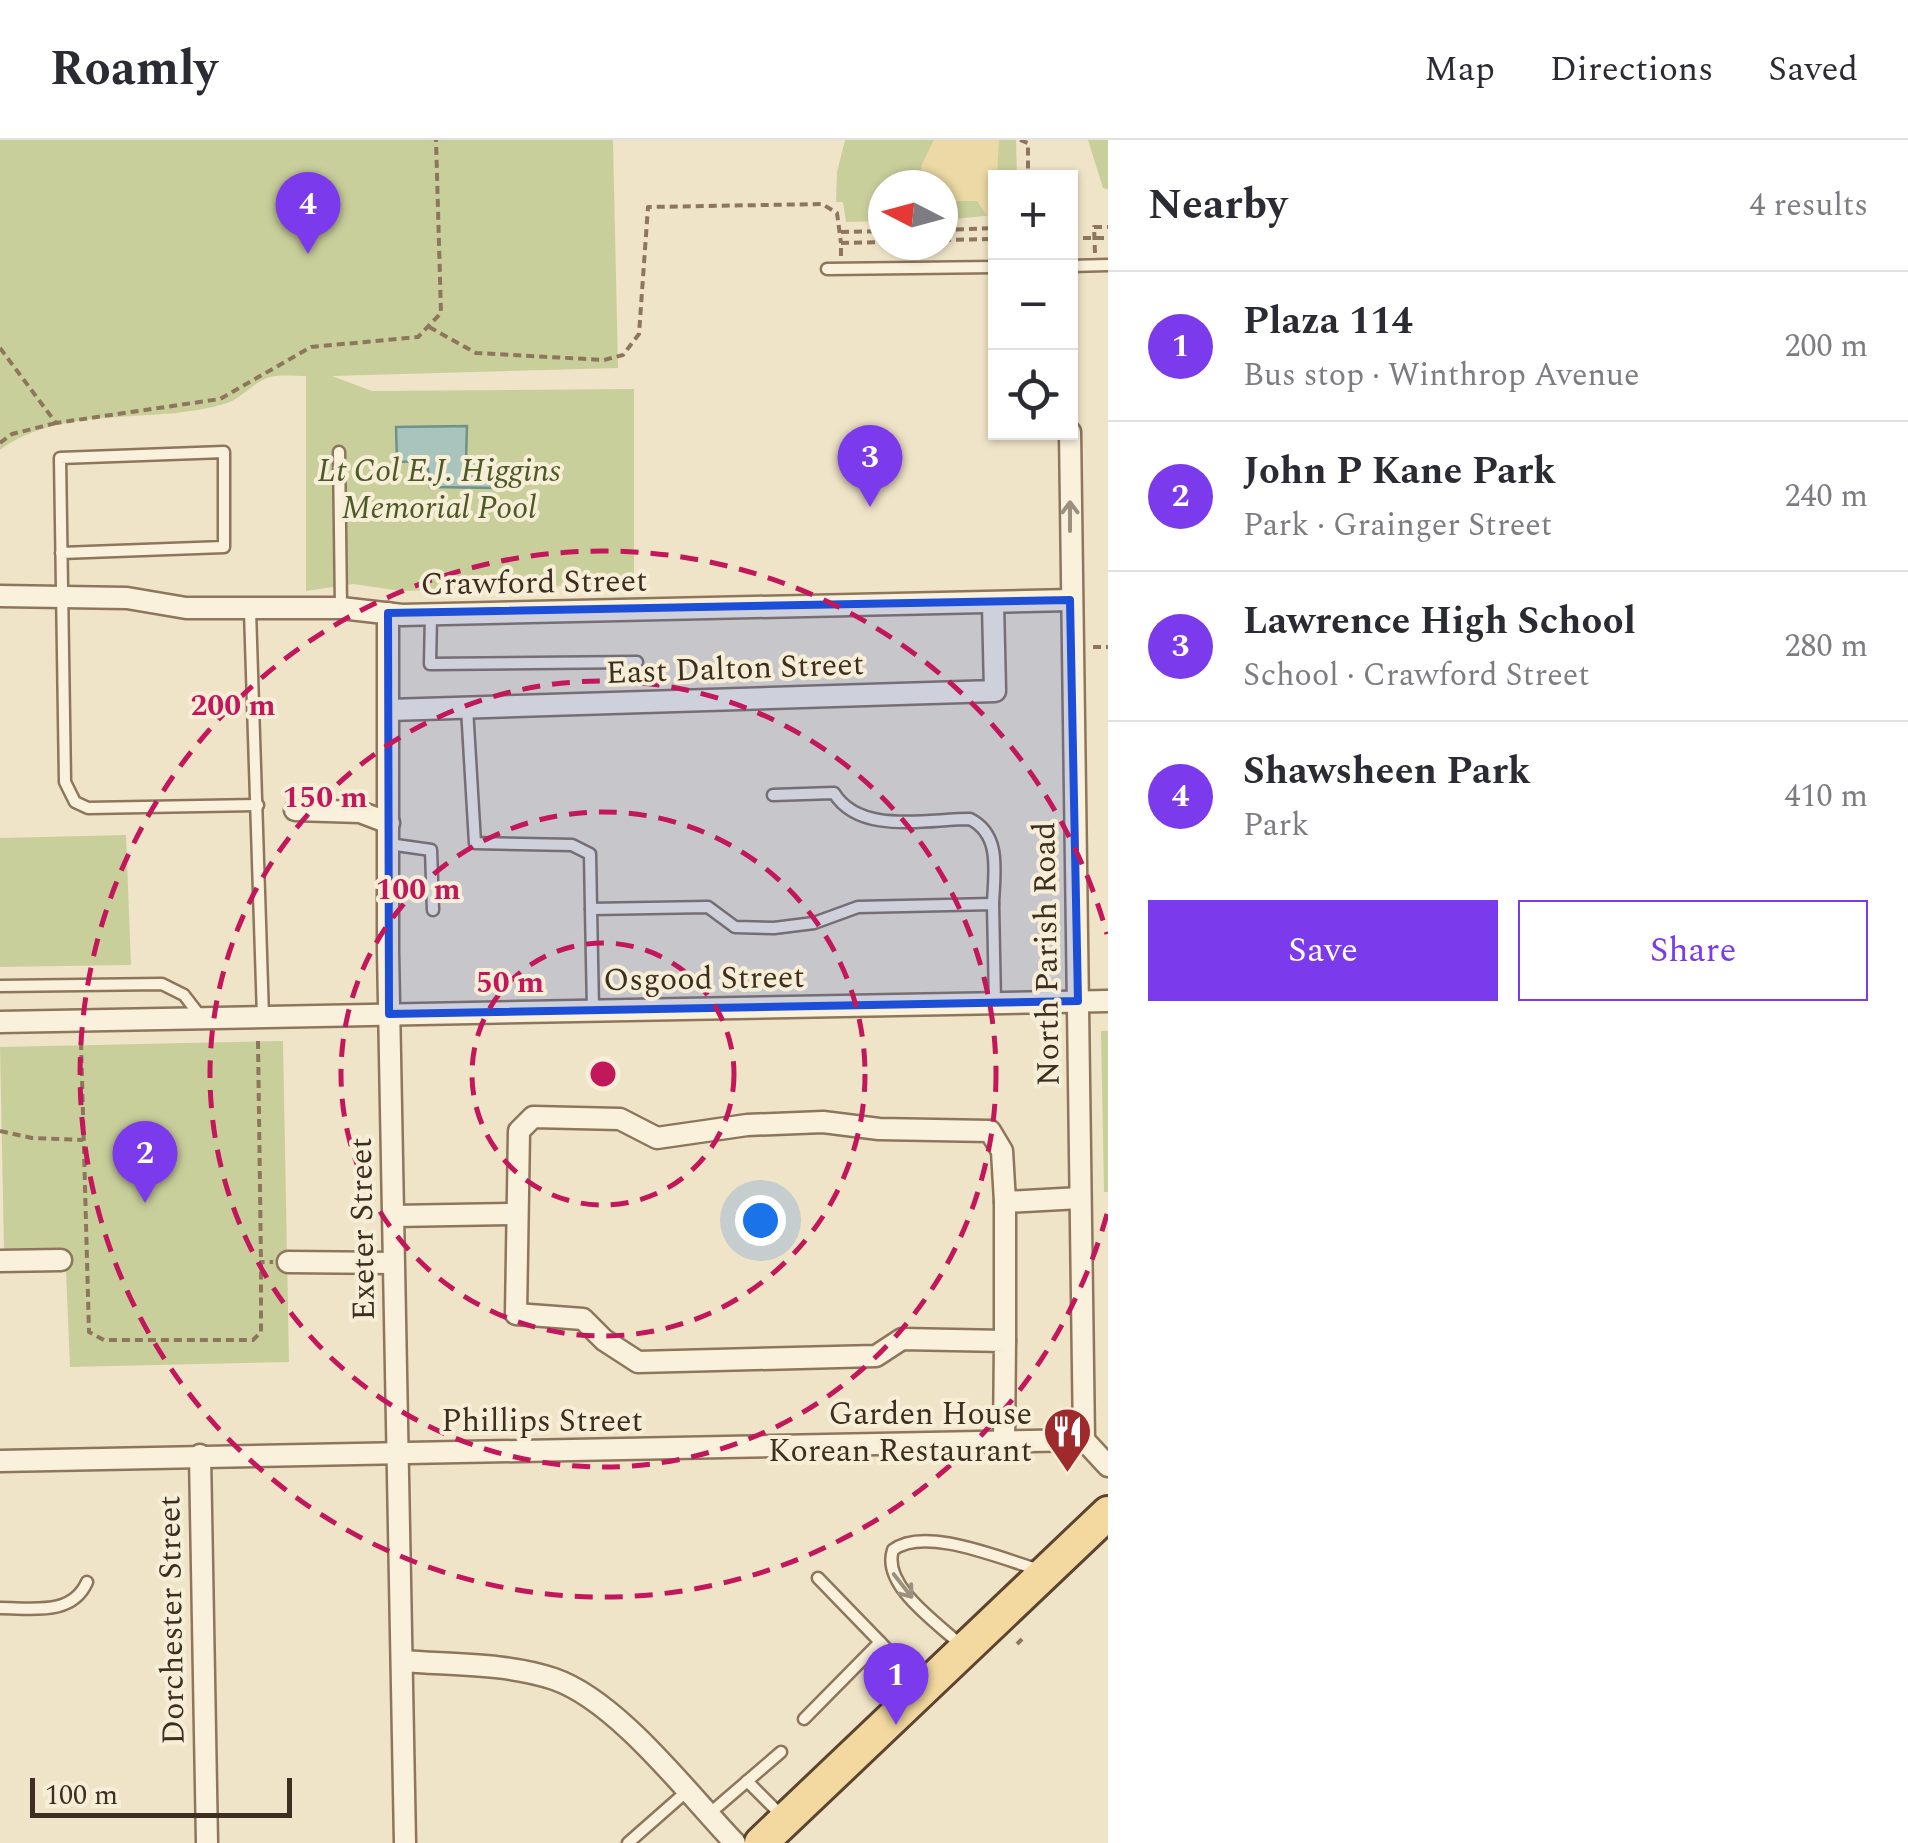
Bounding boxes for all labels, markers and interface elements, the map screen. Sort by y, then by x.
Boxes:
text: Roamly [50,33,217,106]
text: Map [1424,43,1495,96]
text: Directions [1550,43,1713,96]
text: Saved [1768,43,1858,96]
north arrow [868,170,958,260]
map controls [988,170,1078,440]
button: + [988,170,1078,260]
pin: 4 [276,172,340,254]
text: Nearby [1148,174,1287,237]
text: 4 results [1749,181,1868,230]
button: − [988,260,1078,350]
text: Plaza 114 [1243,293,1413,351]
text: 1 [1172,322,1189,371]
text: 200 m [1784,322,1868,371]
button: locate [988,350,1078,440]
text: Bus stop · Winthrop Avenue [1243,351,1640,400]
pin: 3 [838,424,902,507]
text: John P Kane Park [1243,443,1556,501]
park label: Lt Col E.J. Higgins Memorial Pool [318,447,560,533]
text: 2 [1172,472,1189,521]
text: 240 m [1784,472,1868,521]
one-way arrow [1060,501,1080,534]
text: Park · Grainger Street [1243,501,1552,550]
street label: Crawford Street [420,557,648,609]
text: Lawrence High School [1243,593,1636,651]
text: 3 [1172,622,1189,671]
text: 280 m [1784,622,1868,671]
street label: East Dalton Street [605,640,865,698]
text: School · Crawford Street [1243,651,1590,700]
text: 200 m [190,683,276,729]
text: Shawsheen Park [1243,743,1531,801]
text: 4 [1172,772,1189,821]
text: 410 m [1784,772,1868,821]
text: 150 m [282,775,368,821]
text: Park [1243,801,1309,850]
street label: North Parish Road [1020,821,1074,1087]
text: 100 m [375,867,461,913]
button: Save [1148,900,1498,1001]
button: Share [1518,900,1868,1001]
street label: Osgood Street [603,953,805,1005]
text: 50 m [476,960,544,1006]
centre of rings [585,1056,621,1092]
pin: 2 [112,1120,178,1203]
street label: Exeter Street [337,1137,389,1321]
your location [735,1195,786,1246]
place label: Garden House Korean Restaurant [768,1390,1032,1476]
street label: Phillips Street [441,1397,643,1446]
restaurant icon: Garden House Korean Restaurant [1041,1406,1093,1474]
street label: Dorchester Street [145,1495,199,1745]
one-way arrow [892,1572,914,1598]
pin: 1 [864,1642,928,1725]
scale bar [30,1773,292,1818]
text: 100 m [45,1774,118,1817]

